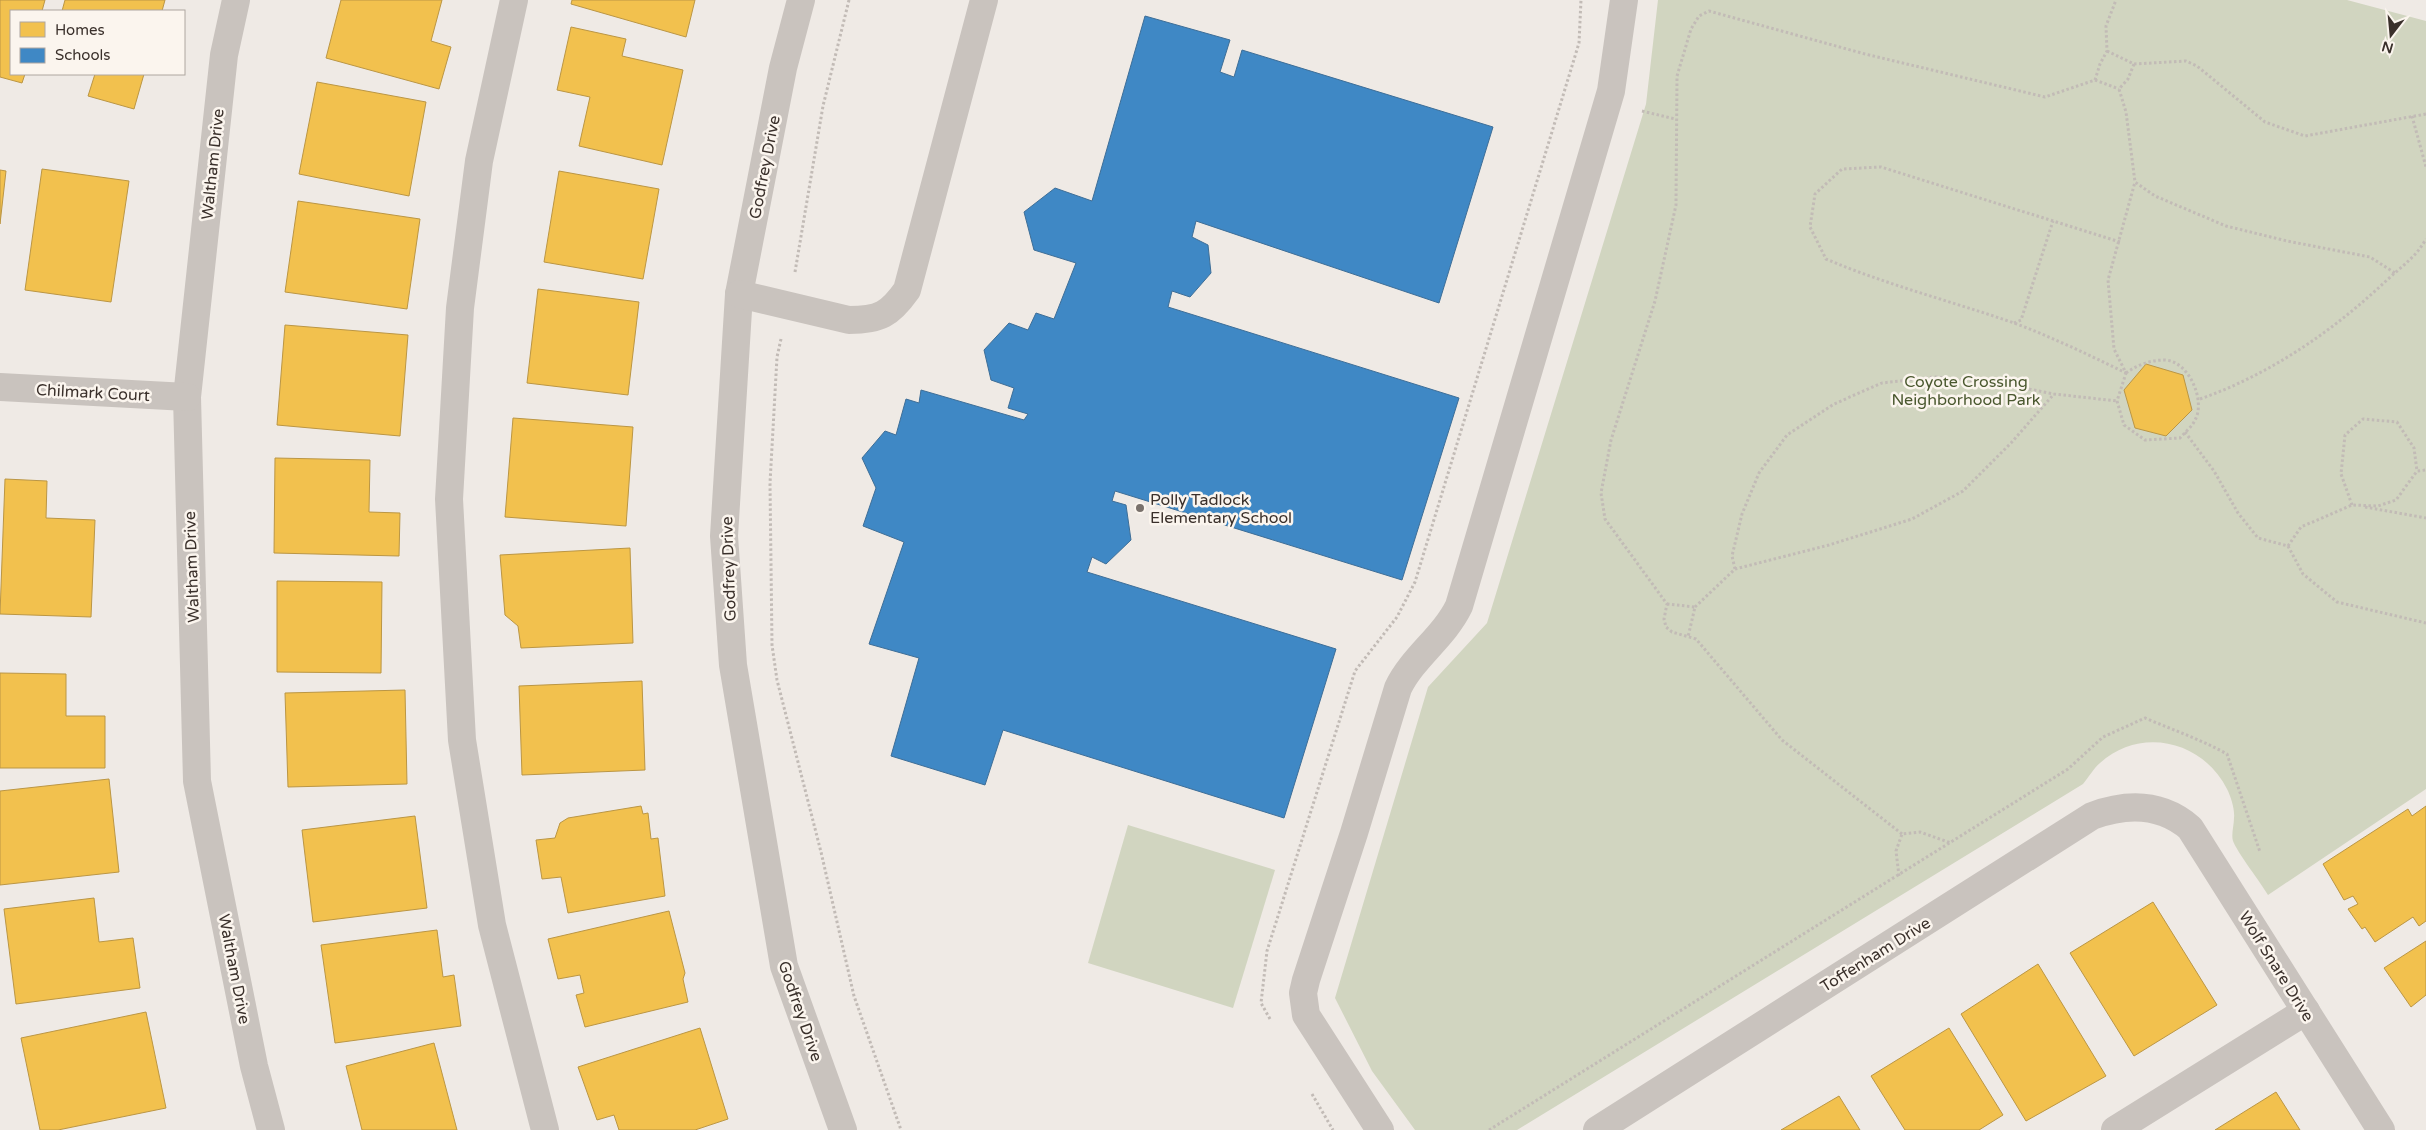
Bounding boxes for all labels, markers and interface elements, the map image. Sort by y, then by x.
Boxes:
legend [10,10,185,75]
north arrow [2366,10,2416,60]
text: Homes [55,21,105,39]
text: N [2380,37,2395,57]
text: Schools [55,46,111,64]
street label: Waltham Drive [197,108,229,221]
street label: Godfrey Drive [745,114,785,221]
park label: Coyote Crossing Neighborhood Park [1891,372,2041,410]
street label: Chilmark Court [35,380,150,406]
place label: Polly Tadlock Elementary School [1150,490,1292,528]
marker: Polly Tadlock Elementary School [1134,502,1146,514]
street label: Waltham Drive [180,511,204,623]
street label: Godfrey Drive [717,516,741,622]
street label: Wolf Snare Drive [2234,908,2318,1025]
street label: Waltham Drive [214,912,254,1026]
street label: Toffenham Drive [1817,913,1934,997]
street label: Godfrey Drive [773,958,827,1064]

